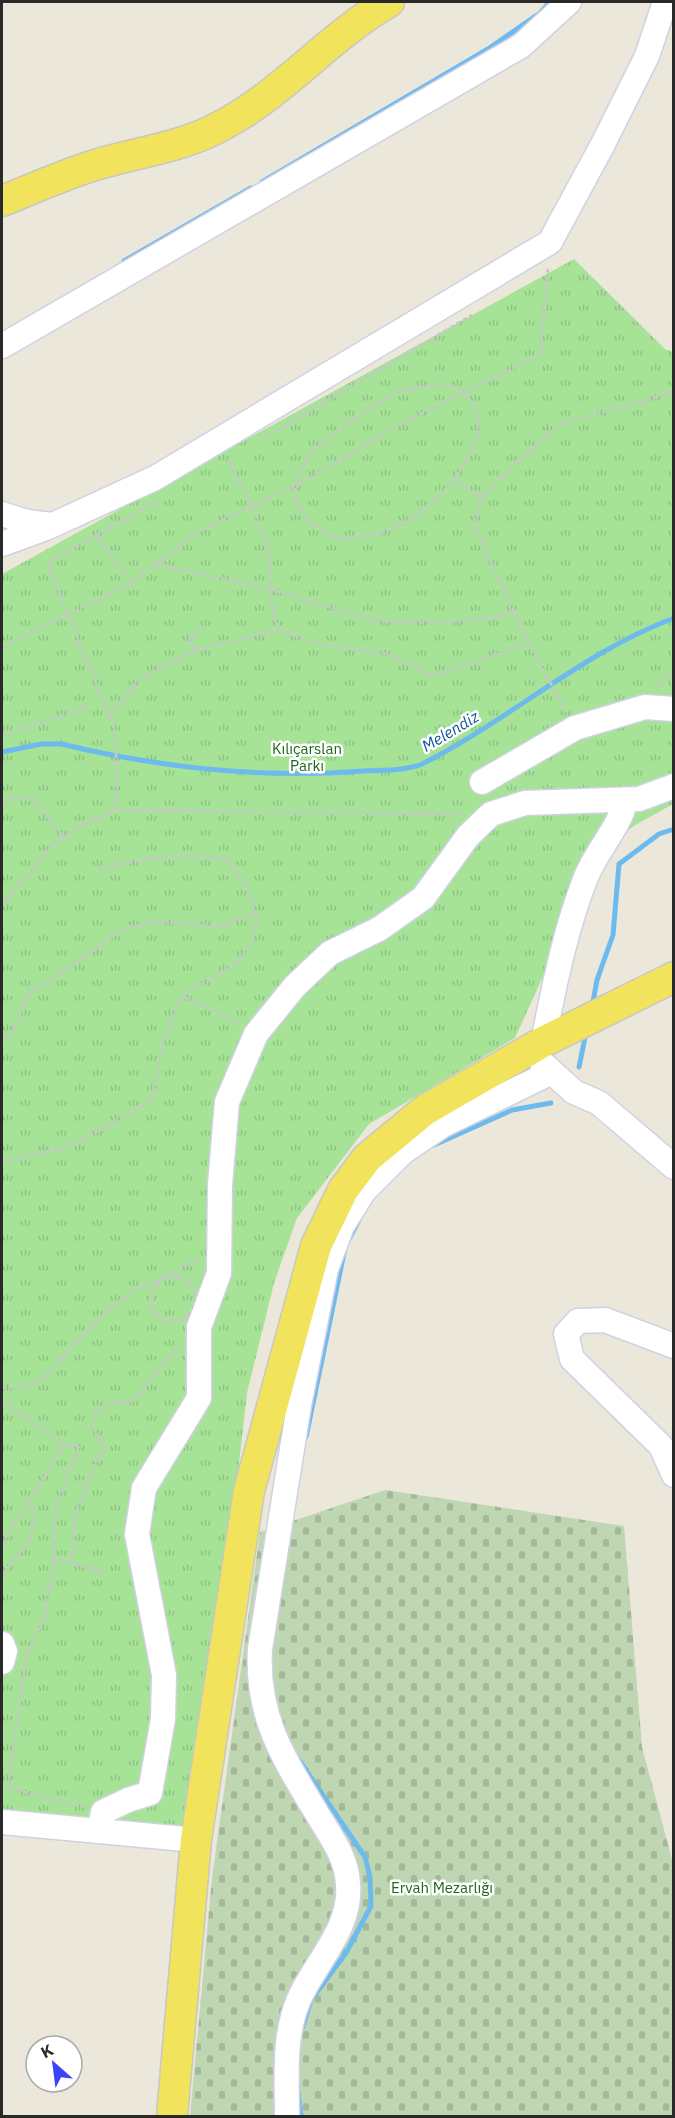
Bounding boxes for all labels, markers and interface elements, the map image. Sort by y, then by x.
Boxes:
water label: Melendiz [418,706,483,756]
park label: Kılıçarslan Parkı [272,739,342,775]
park label: Ervah Mezarlığı [391,1878,493,1897]
north arrow [24,2034,84,2094]
text: K [37,2039,57,2062]

